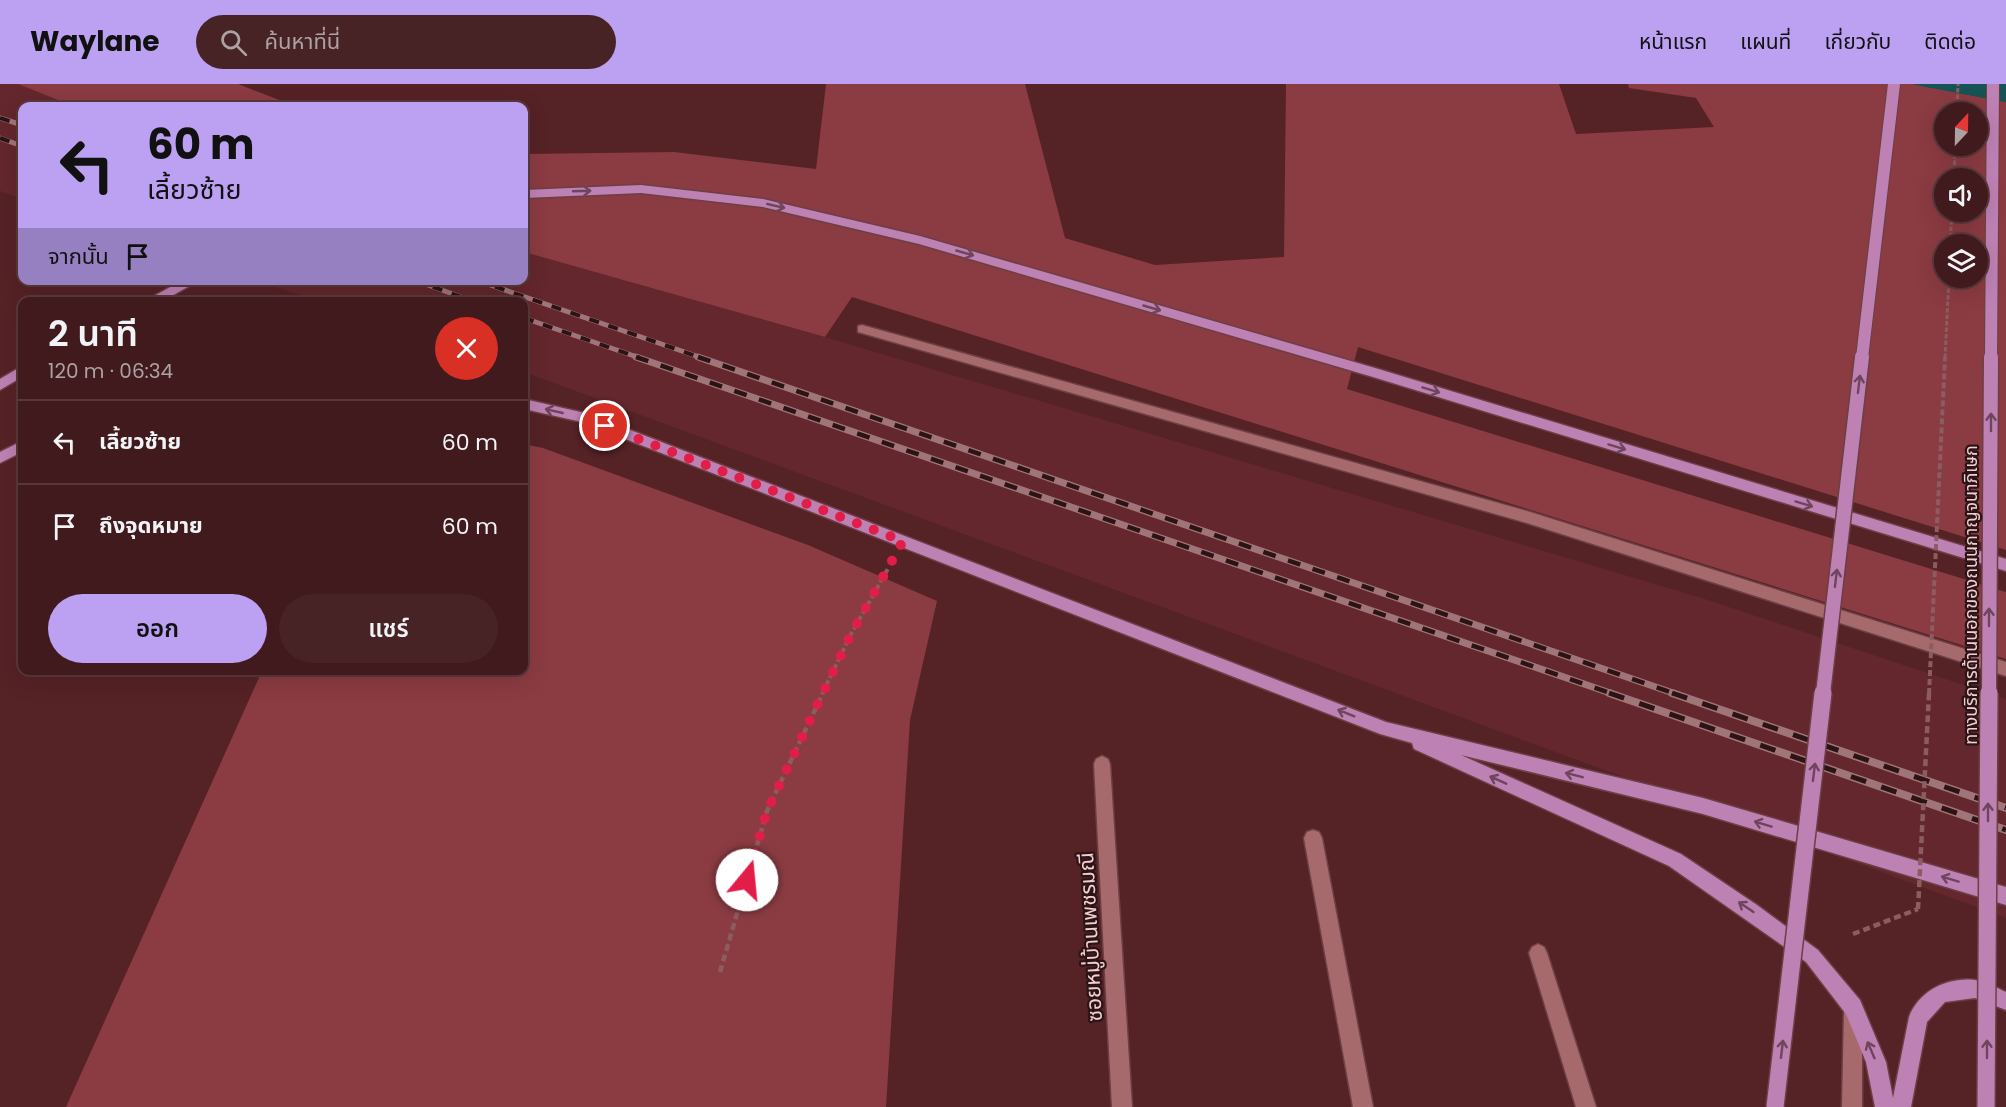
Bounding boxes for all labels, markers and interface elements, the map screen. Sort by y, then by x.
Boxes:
search box [196,15,616,69]
text: Waylane [30,22,160,61]
icon: search [217,26,250,59]
text: ค้นหาที่นี่ [265,26,340,57]
text: หน้าแรก [1639,27,1707,56]
text: แผนที่ [1740,27,1791,56]
text: เกี่ยวกับ [1824,27,1891,56]
text: ติดต่อ [1924,27,1976,56]
north arrow [1934,102,1988,156]
map controls [1934,102,1988,288]
text: 60 m [147,115,255,174]
icon: left [48,126,126,204]
button: sound [1934,168,1988,222]
text: เลี้ยวซ้าย [147,171,241,208]
one-way arrow [571,186,591,197]
one-way arrow [766,201,785,213]
button: layers [1934,234,1988,288]
icon: arrive [121,240,154,273]
text: จากนั้น [48,241,109,272]
one-way arrow [955,248,974,259]
one-way arrow [1142,303,1161,314]
text: 2 นาที [48,308,138,359]
button: close [435,317,498,380]
text: 120 m · 06:34 [48,357,173,385]
one-way arrow [1854,375,1865,395]
one-way arrow [1421,385,1440,396]
pin [579,400,630,451]
one-way arrow [544,404,563,416]
icon: arrive [588,409,621,442]
one-way arrow [1985,412,1997,432]
icon: left [48,426,81,459]
text: เลี้ยวซ้าย [99,426,181,457]
text: 60 m [442,427,498,458]
one-way arrow [1607,442,1626,453]
street label: ทางบริการด้านนอกของถนนกาญจนาภิเษก [1958,445,1983,745]
one-way arrow [1794,499,1813,510]
icon: arrive [48,510,81,543]
text: ถึงจุดหมาย [99,510,203,541]
text: 60 m [442,511,498,542]
one-way arrow [1831,569,1842,588]
button: ออก [48,594,267,663]
button: แชร์ [279,594,498,663]
one-way arrow [1983,607,1995,627]
one-way arrow [1337,707,1356,718]
one-way arrow [1809,762,1820,782]
one-way arrow [1565,768,1584,780]
one-way arrow [1490,773,1508,785]
one-way arrow [1982,802,1994,822]
one-way arrow [1754,818,1773,829]
position arrow [715,848,779,912]
street label: ซอยหมู่บ้านเพชรมณี [1071,852,1109,1022]
one-way arrow [1941,873,1960,884]
one-way arrow [1738,901,1754,913]
one-way arrow [1777,1039,1788,1059]
one-way arrow [1981,1039,1993,1059]
one-way arrow [1865,1042,1876,1060]

